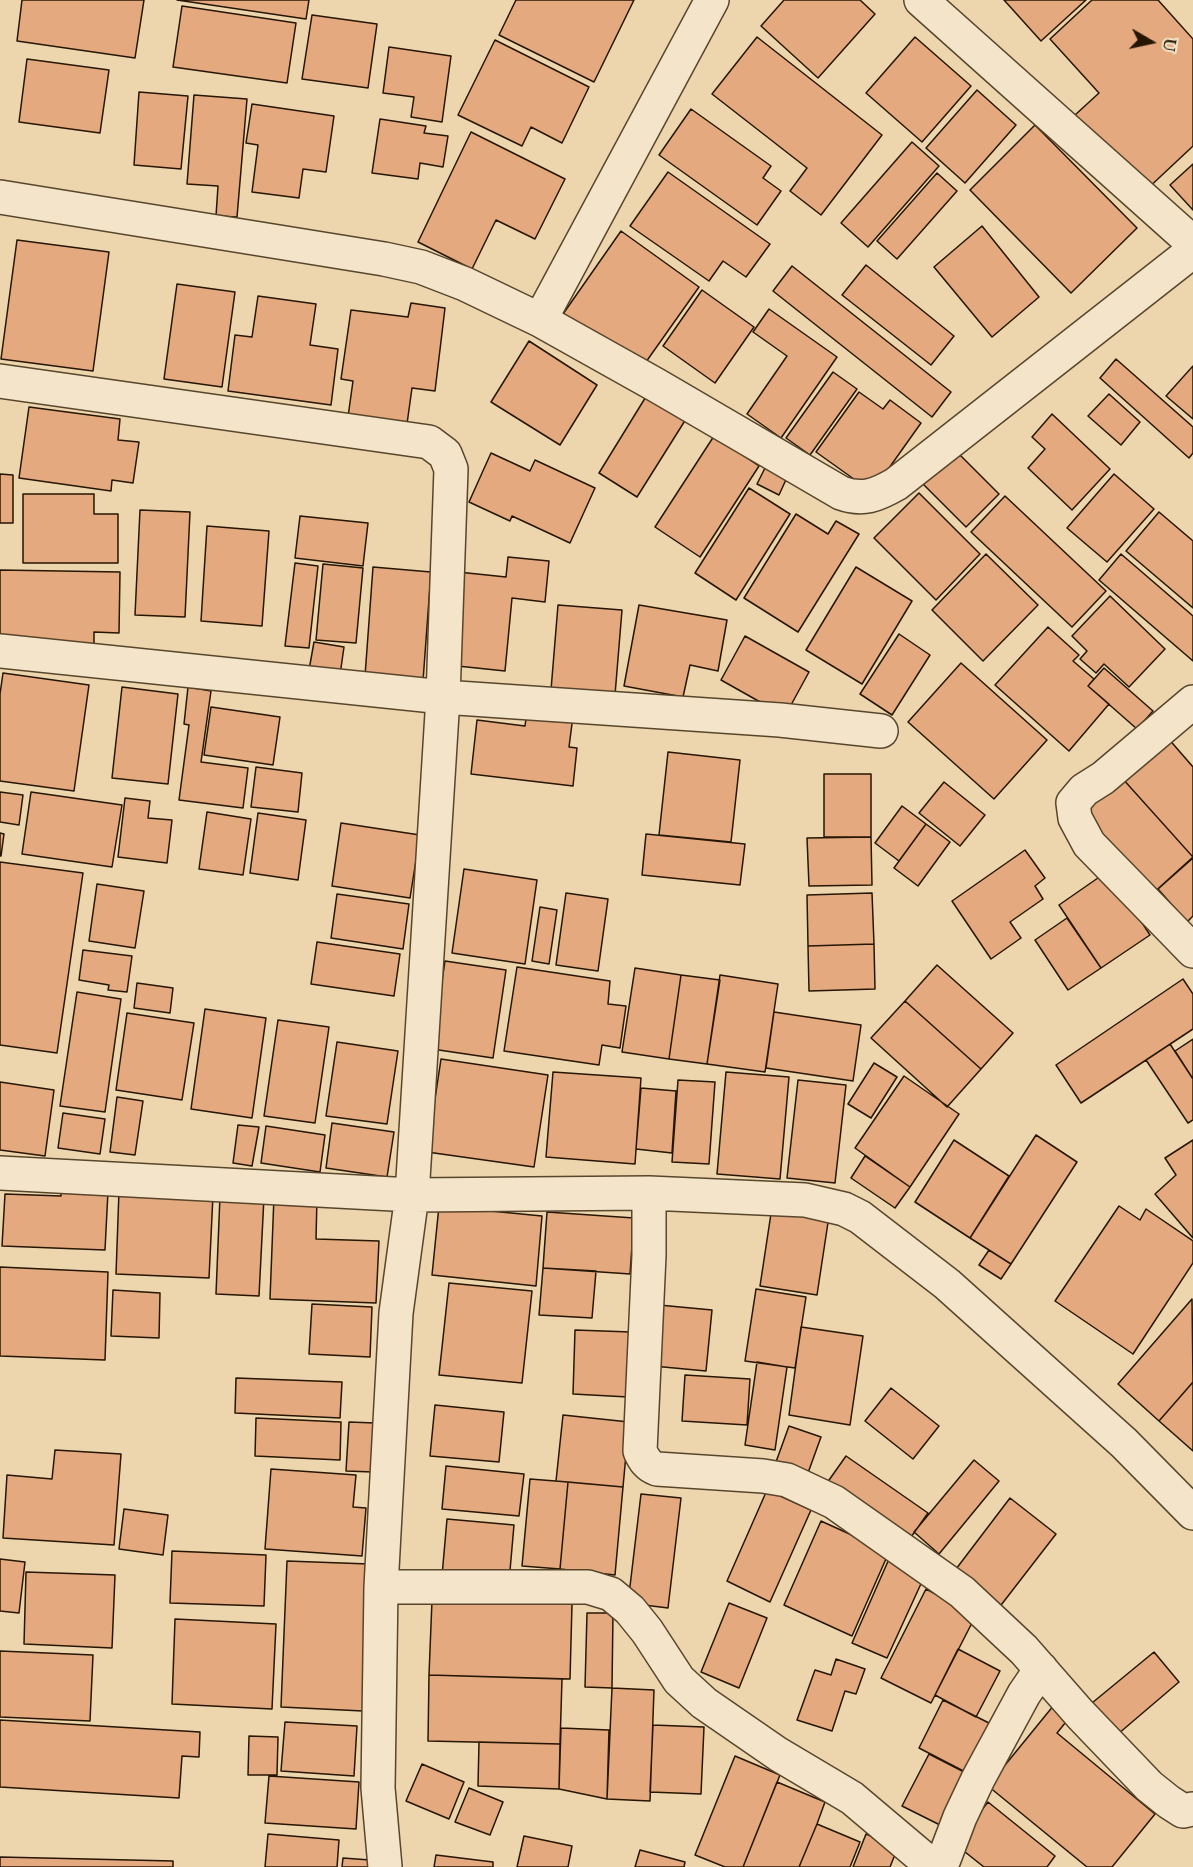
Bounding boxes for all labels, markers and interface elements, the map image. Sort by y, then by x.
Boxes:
north arrow [1121,12,1181,72]
text: U [1157,37,1181,53]

